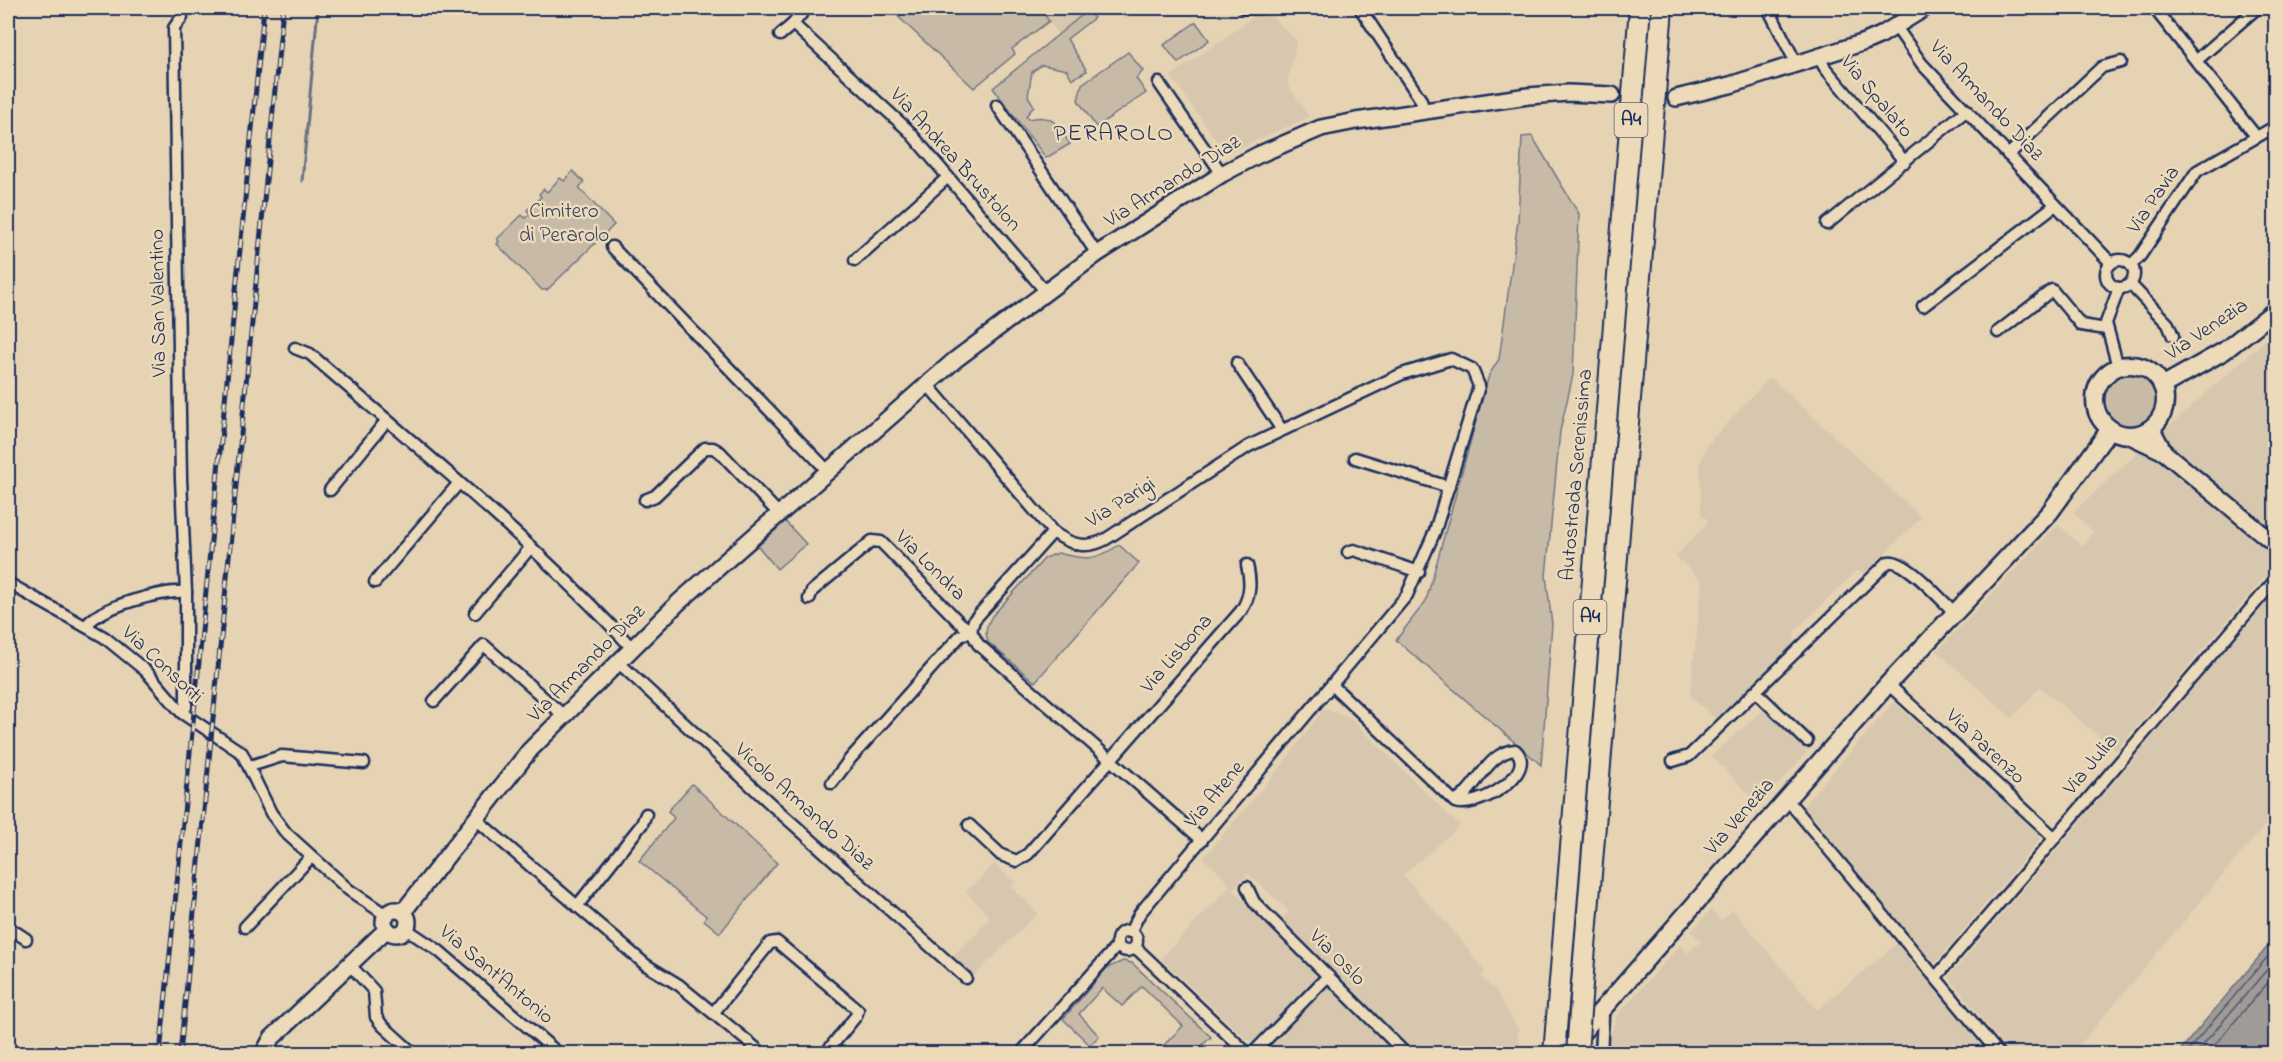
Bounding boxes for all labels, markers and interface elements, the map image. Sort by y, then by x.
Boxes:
street label: Via Armando Diaz [1921,33,2050,168]
street label: Via Spalato [1832,48,1920,145]
street label: Via Andrea Brustolon [882,81,1028,239]
road number: A4 [1614,103,1648,137]
district label: PERAROLO [1054,117,1174,152]
street label: Via Armando Diaz [1098,128,1247,237]
street label: Via Pavia [2120,160,2188,241]
park label: Cimitero di Perarolo [519,197,609,251]
street label: Via San Valentino [143,229,175,378]
street label: Via Venezia [2159,291,2254,369]
street label: Autostrada Serenissima [1553,368,1601,582]
street label: Via Parigi [1080,470,1163,538]
street label: Via Londra [887,523,972,608]
street label: Via Armando Diaz [521,598,653,730]
road number: A4 [1574,600,1606,634]
street label: Via Lisbona [1133,607,1220,701]
street label: Via Consorti [113,618,210,711]
street label: Via Parenzo [1938,701,2032,792]
street label: Via Julia [2056,728,2126,803]
street label: Vicolo Armando Diaz [727,735,881,878]
street label: Via Atene [1177,754,1253,836]
street label: Via Venezia [1697,772,1782,863]
street label: Via Sant'Antonio [431,917,560,1032]
street label: Via Oslo [1301,922,1372,993]

